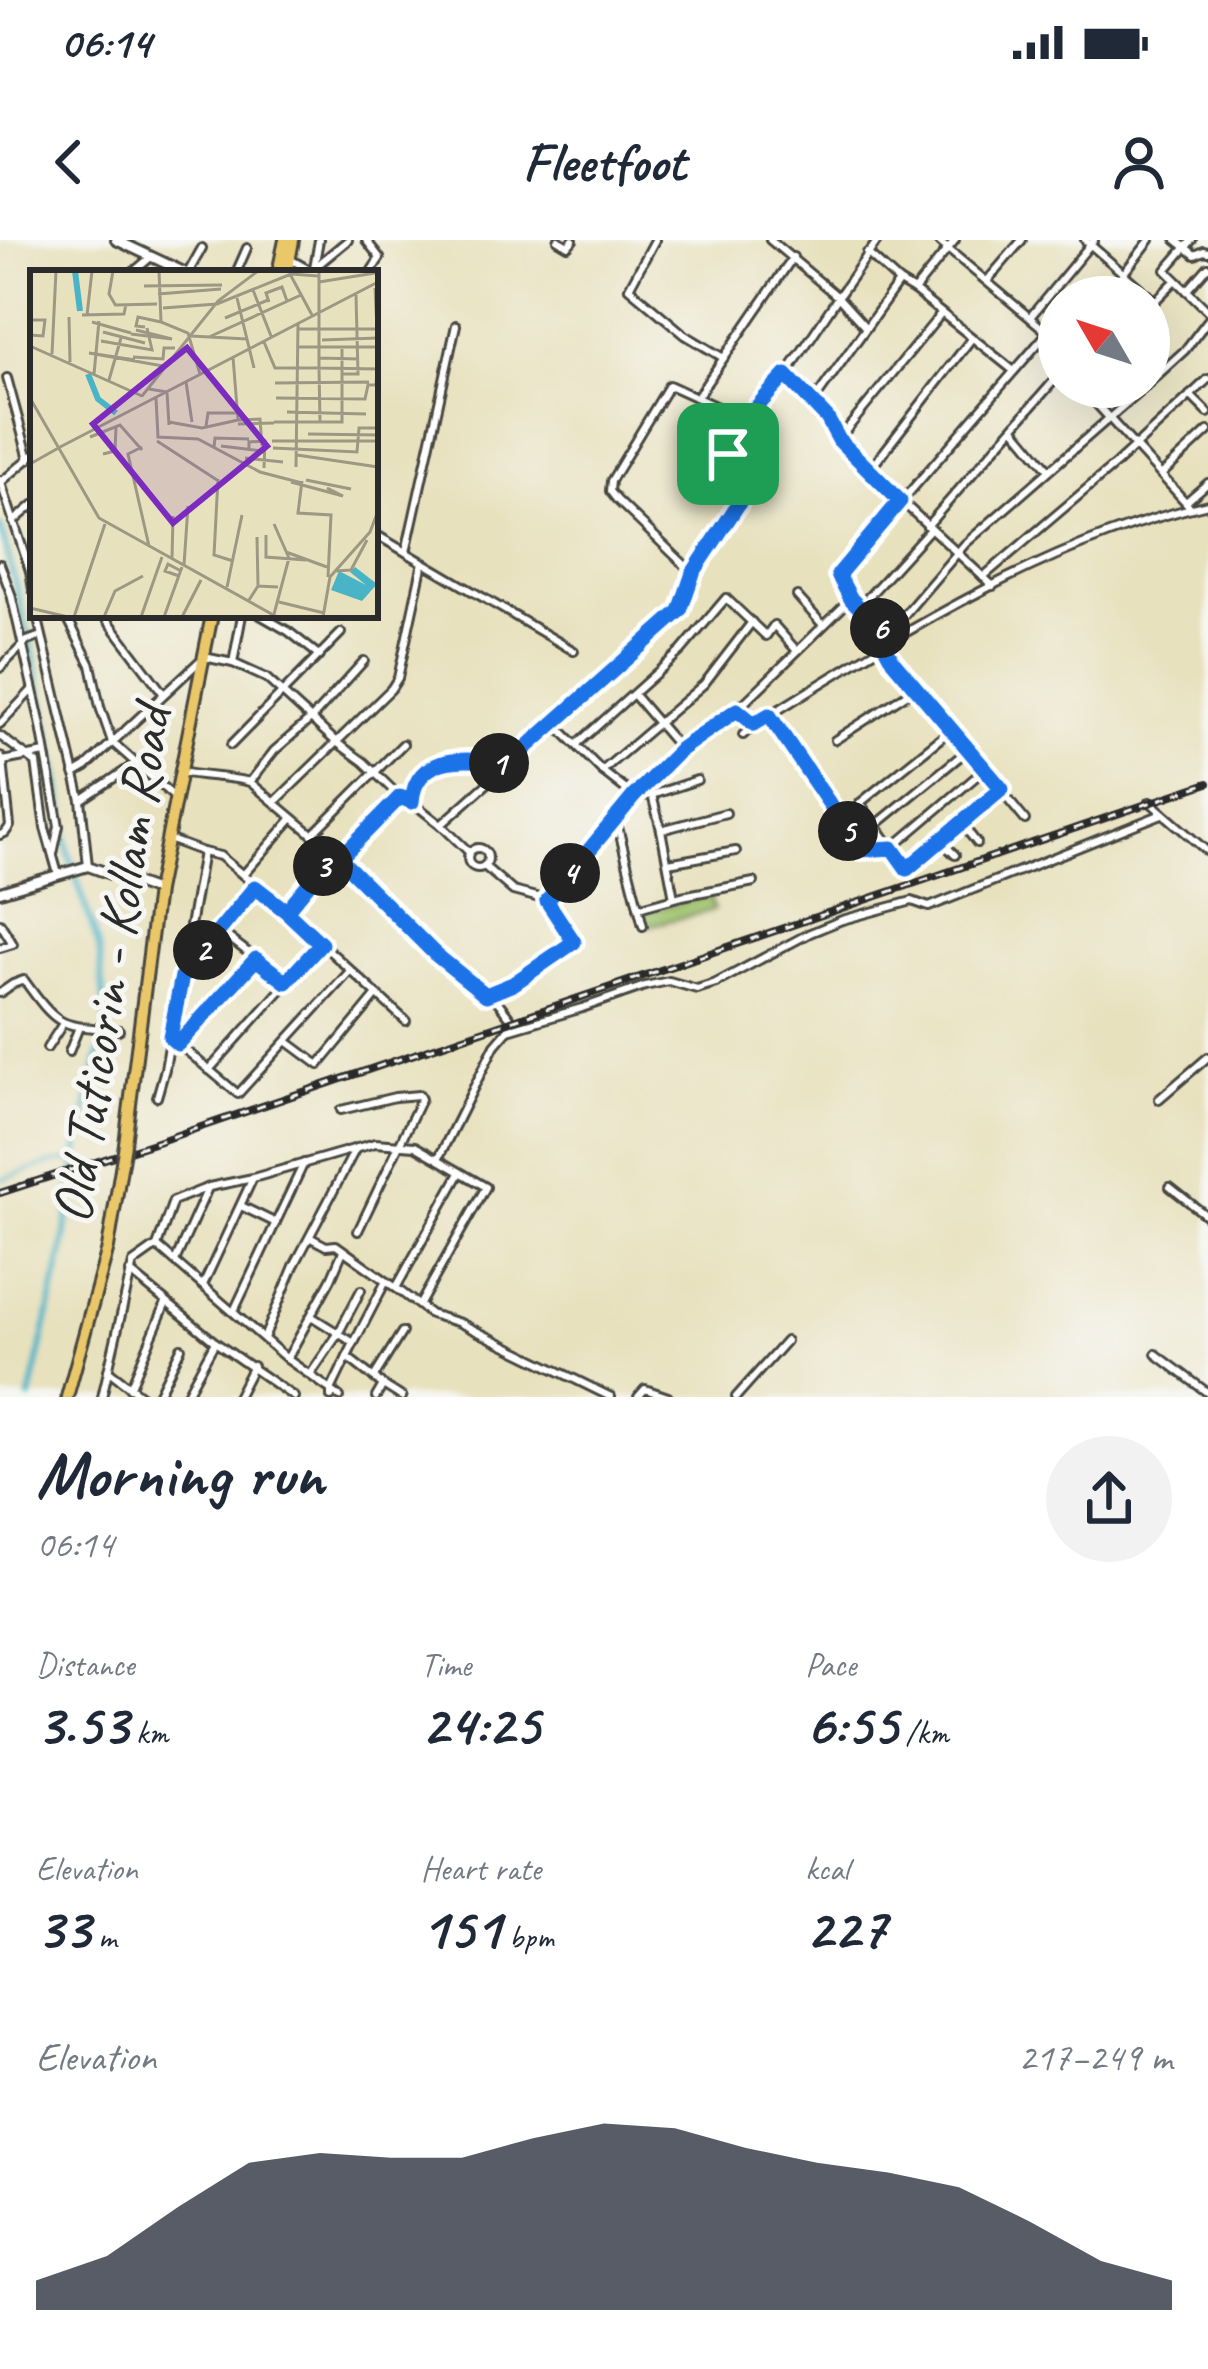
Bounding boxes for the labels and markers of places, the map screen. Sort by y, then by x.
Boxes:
pin [677,403,779,505]
pin: 6 [850,598,910,658]
pin: 1 [469,733,529,793]
pin: 5 [818,801,878,861]
pin: 3 [293,836,353,896]
pin: 4 [540,843,600,903]
pin: 2 [173,920,233,980]

